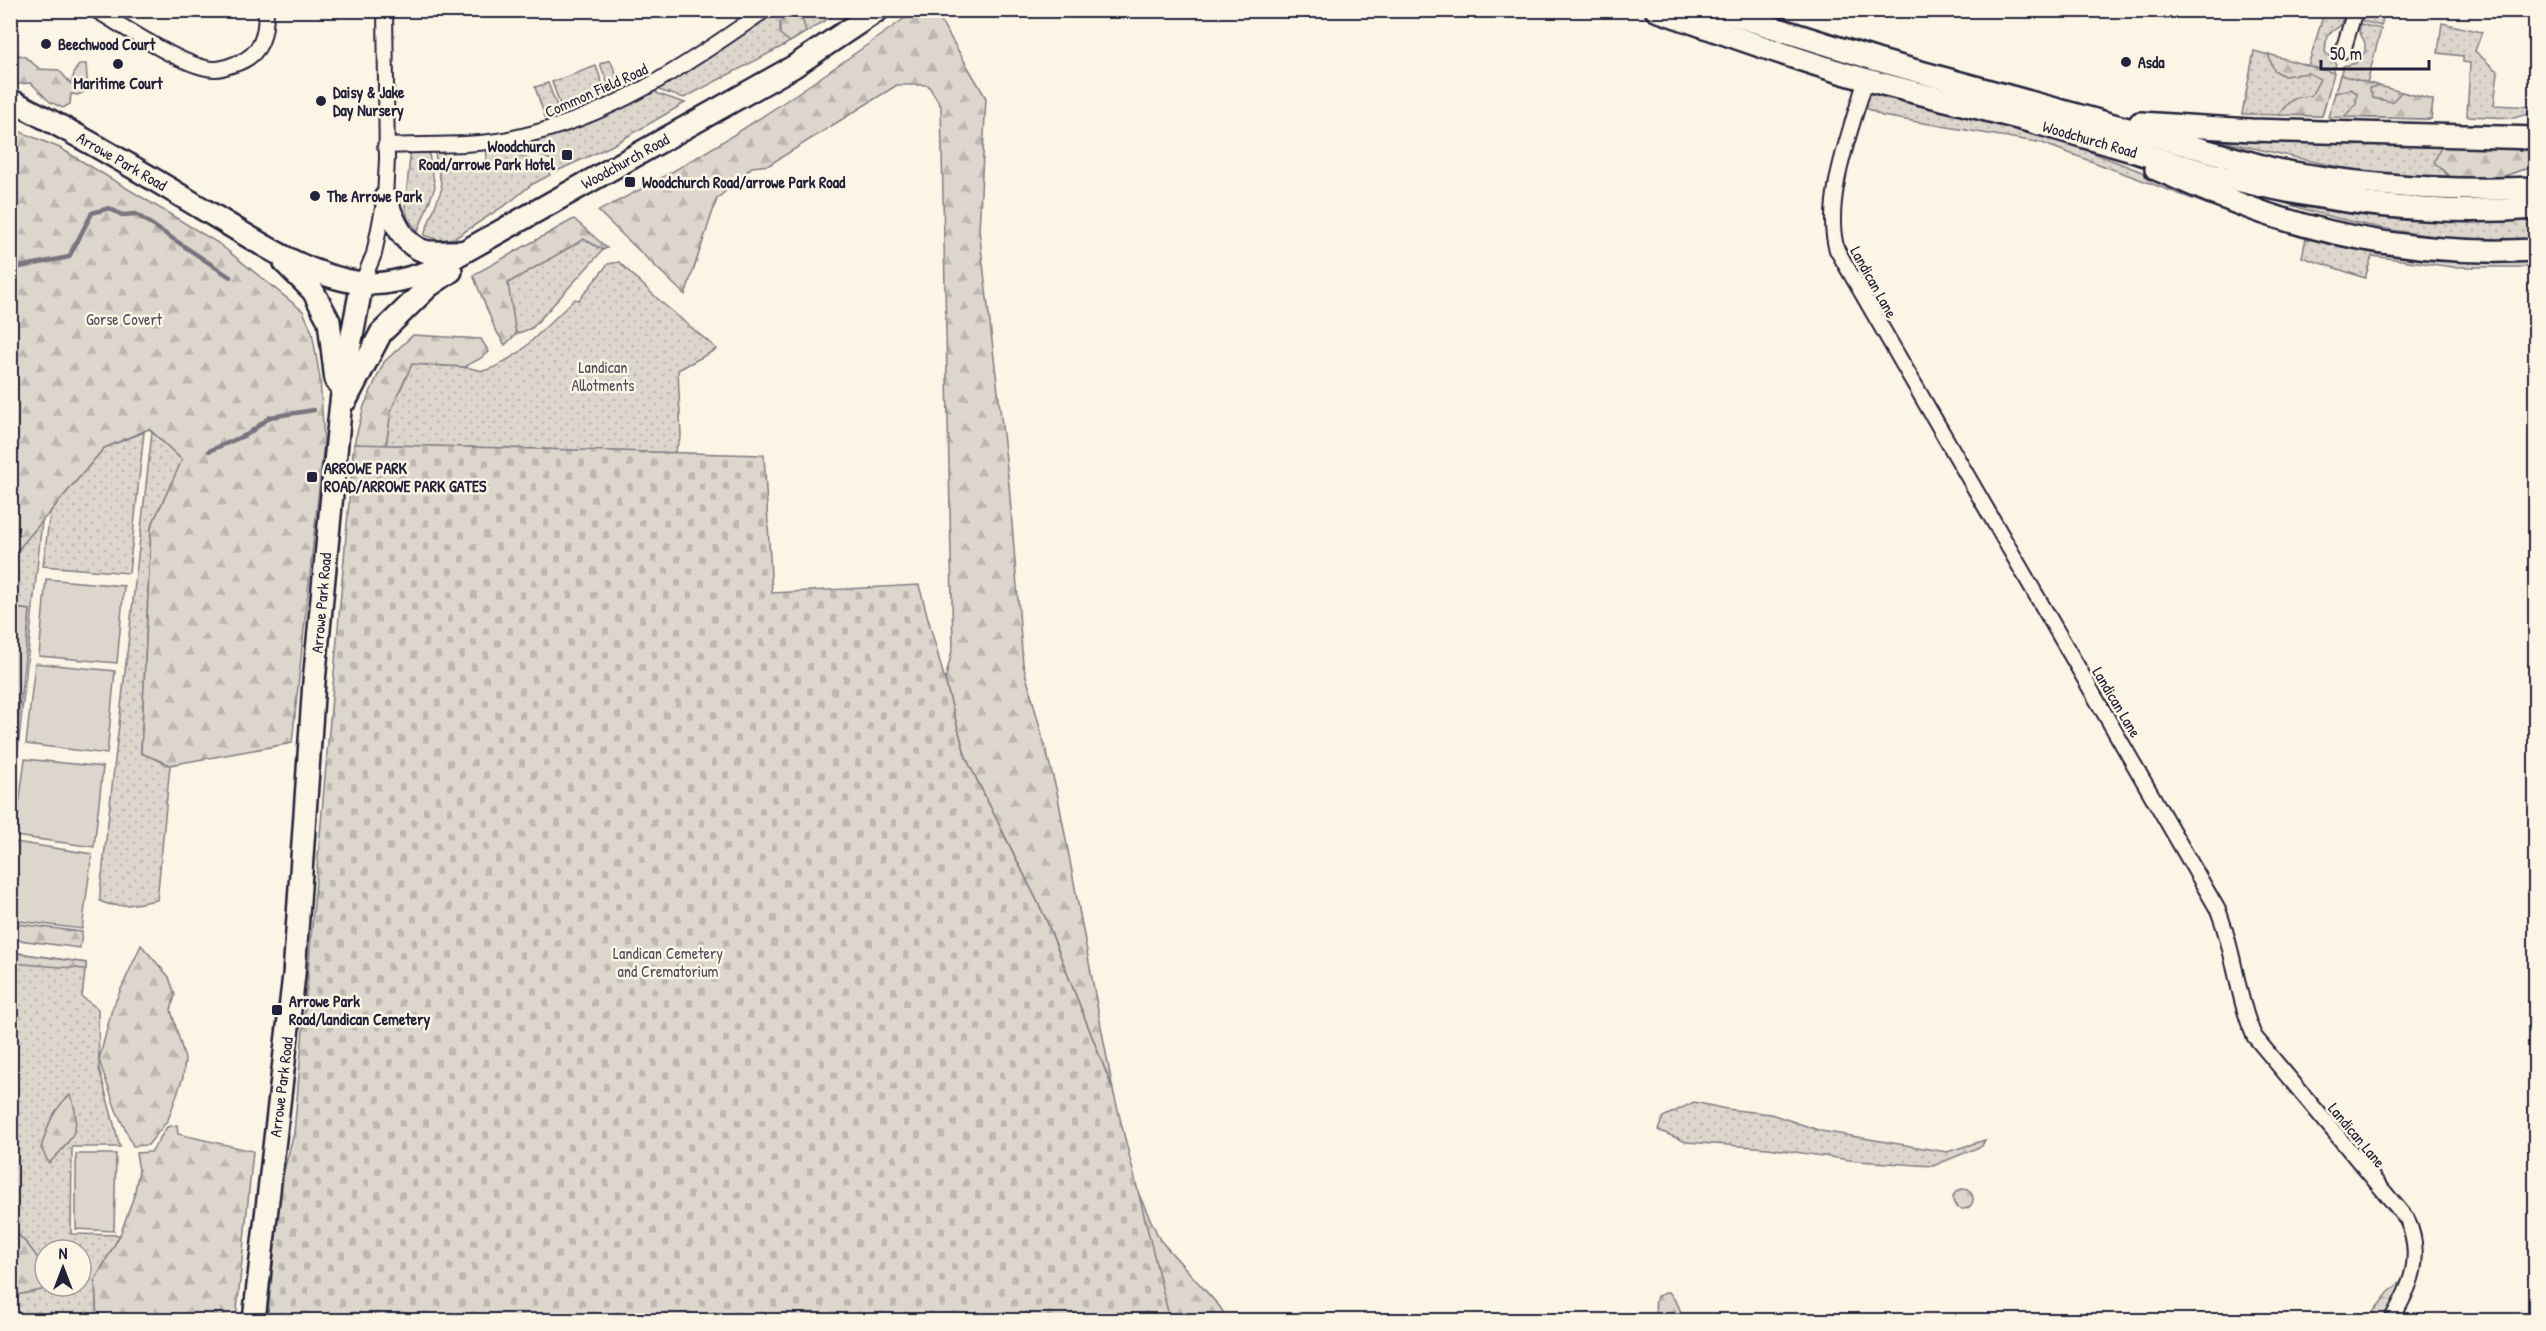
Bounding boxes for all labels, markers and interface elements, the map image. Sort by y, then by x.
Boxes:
place label: Beechwood Court [58,33,156,55]
scale bar [2321,33,2429,71]
marker: Beechwood Court [39,37,53,51]
text: 50 m [2330,41,2362,66]
place label: Asda [2138,51,2165,73]
marker: Asda [2119,55,2133,69]
marker: Maritime Court [111,57,125,71]
street label: Common Field Road [541,57,651,123]
place label: Maritime Court [74,72,163,94]
place label: Daisy & Jake Day Nursery [333,81,405,122]
marker: Daisy & Jake Day Nursery [314,94,328,108]
street label: Woodchurch Road [2040,115,2140,163]
street label: Arrowe Park Road [73,126,171,196]
street label: Woodchurch Road [577,128,673,194]
place label: Woodchurch Road/arrowe Park Hotel [419,135,556,175]
marker: Woodchurch Road/arrowe Park Hotel [560,148,574,162]
place label: Woodchurch Road/arrowe Park Road [642,171,846,193]
marker: Woodchurch Road/arrowe Park Road [623,175,637,189]
place label: The Arrowe Park [326,185,422,207]
marker: The Arrowe Park [308,189,322,203]
street label: Landican Lane [1845,242,1903,322]
park label: Gorse Covert [86,308,163,330]
park label: Landican Allotments [572,356,634,396]
place label: ARROWE PARK ROAD/ARROWE PARK GATES [324,457,487,497]
marker: ARROWE PARK ROAD/ARROWE PARK GATES [305,470,319,484]
street label: Arrowe Park Road [306,552,336,654]
street label: Landican Lane [2087,663,2147,742]
park label: Landican Cemetery and Crematorium [613,942,723,982]
place label: Arrowe Park Road/landican Cemetery [289,990,430,1031]
marker: Arrowe Park Road/landican Cemetery [270,1003,284,1017]
street label: Arrowe Park Road [264,1036,298,1138]
street label: Landican Lane [2323,1098,2391,1173]
north arrow [33,1238,93,1298]
text: N [59,1242,68,1264]

